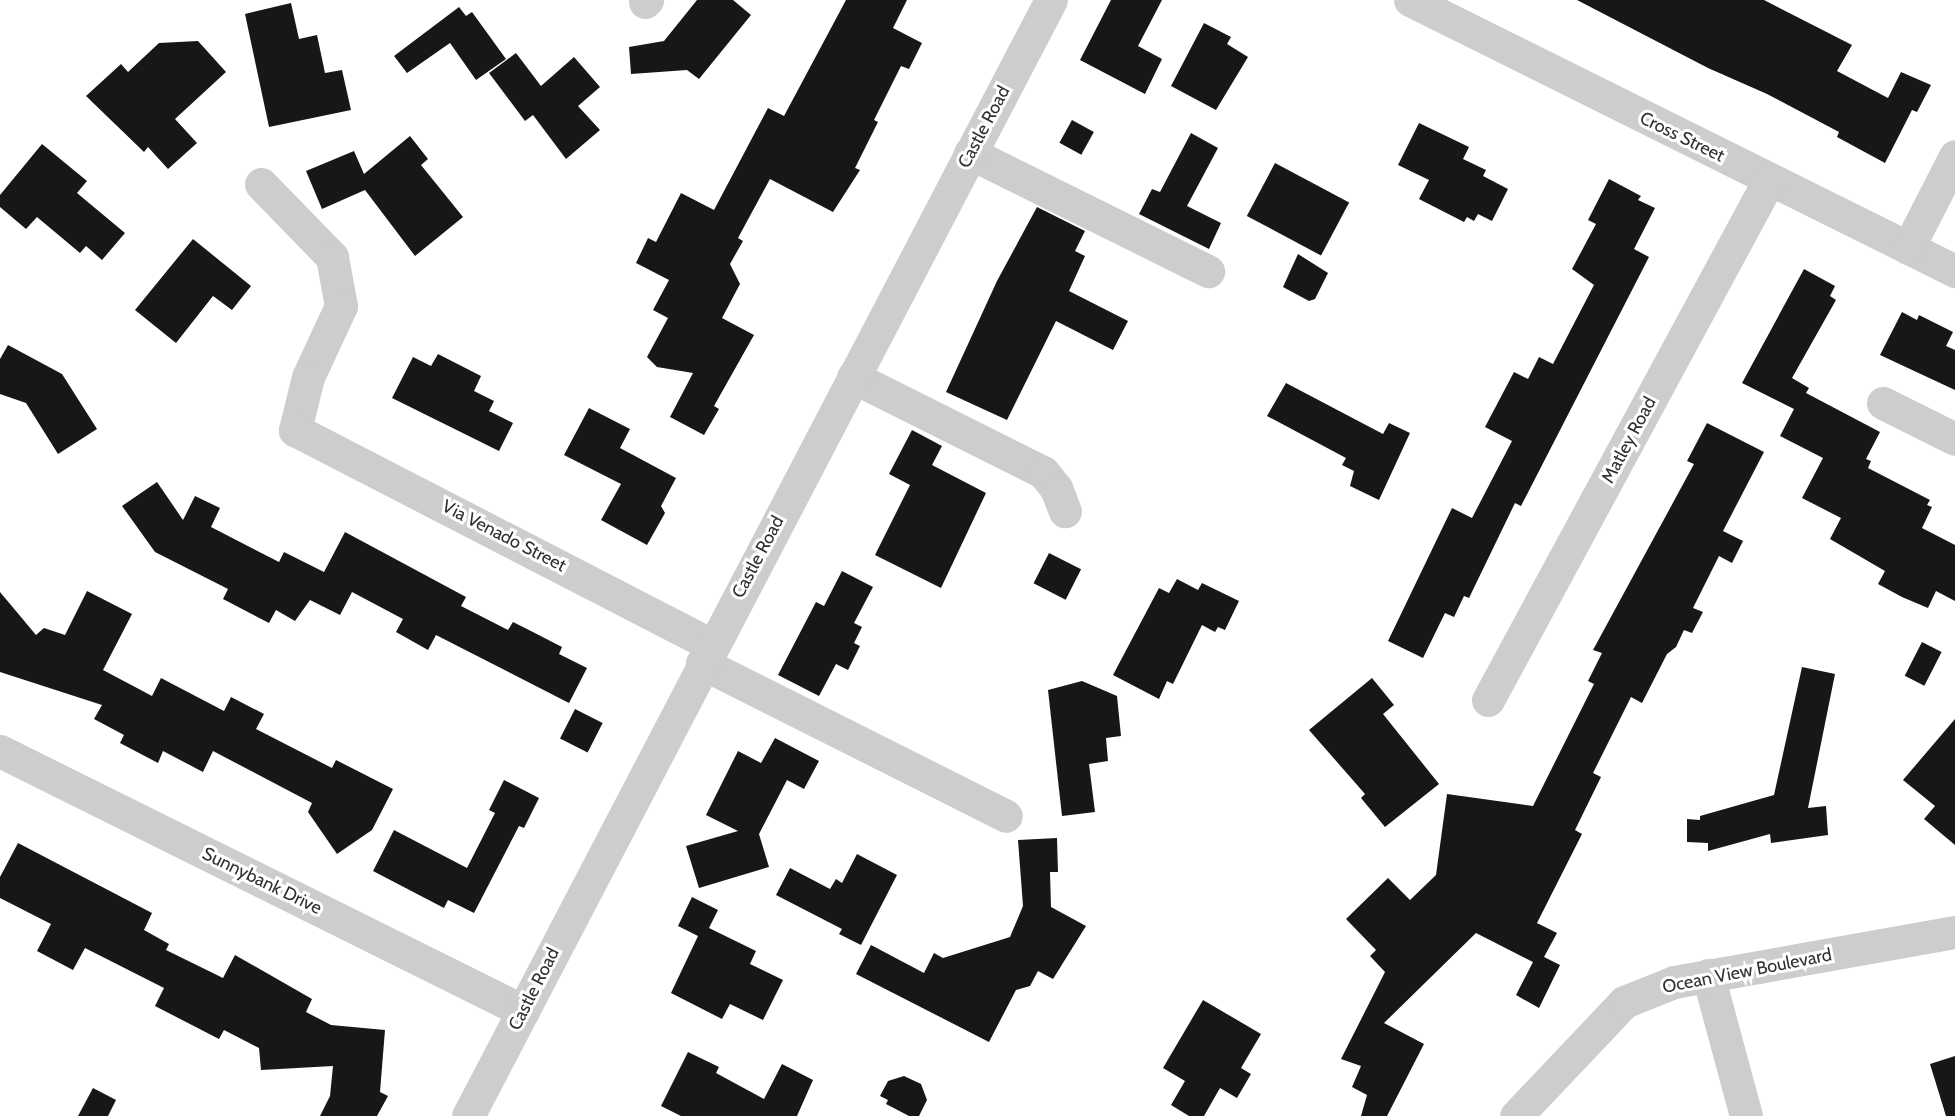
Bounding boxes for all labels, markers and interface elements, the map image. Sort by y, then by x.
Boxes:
street label: Castle Road [953,82,1015,172]
street label: Cross Street [1636,107,1728,167]
street label: Matley Road [1597,393,1661,487]
street label: Via Venado Street [438,495,570,577]
street label: Castle Road [727,512,789,602]
street label: Sunnybank Drive [199,843,325,919]
street label: Castle Road [504,944,564,1034]
street label: Ocean View Boulevard [1661,944,1833,998]

